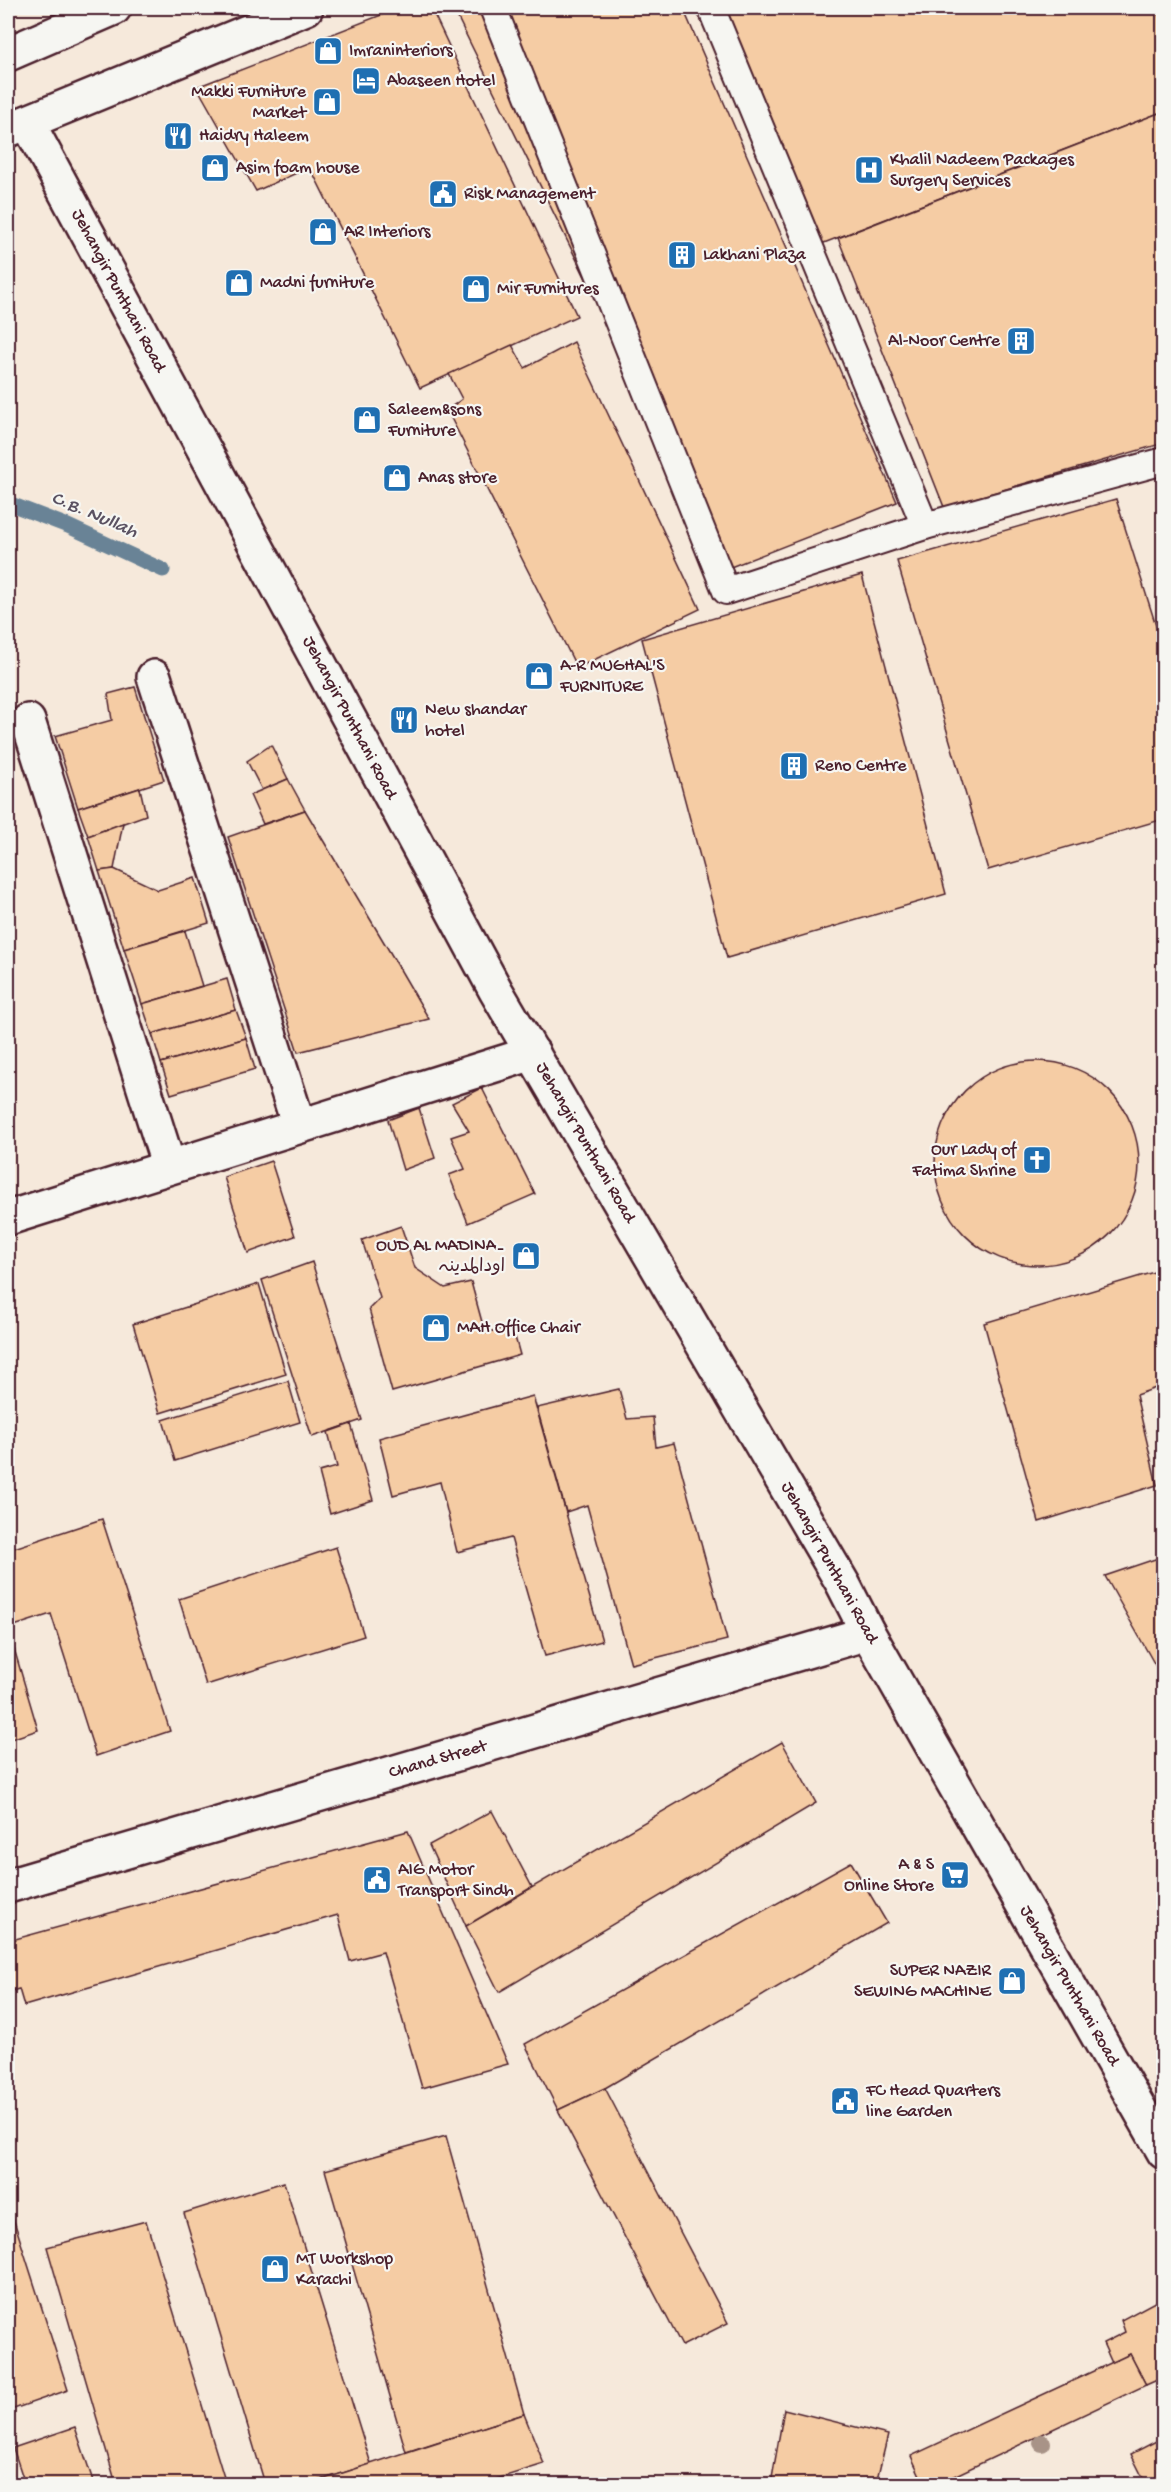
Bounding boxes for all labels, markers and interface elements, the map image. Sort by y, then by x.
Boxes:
shop icon: Imraninteriors [312,35,344,67]
place label: Imraninteriors [349,41,454,62]
hotel icon: Abaseen Hotel [350,65,382,97]
place label: Abaseen Hotel [387,71,495,92]
place label: Makki Furniture Market [191,82,308,124]
shop icon: Makki Furniture Market [311,86,343,118]
restaurant icon: Haidry Haleem [162,120,194,152]
place label: Haidry Haleem [199,126,309,147]
place label: Khalil Nadeem Packages Surgery Services [890,150,1075,192]
shop icon: Asim foam house [199,152,231,184]
hospital icon: Khalil Nadeem Packages Surgery Services [853,154,885,186]
place label: Asim foam house [236,158,360,179]
public building icon: Risk Management [427,178,459,210]
place label: Risk Management [464,184,596,205]
street label: Jehangir Punthani Road [66,206,171,377]
shop icon: AR Interiors [307,216,339,248]
place label: AR Interiors [344,222,432,243]
building icon: Lakhani Plaza [666,239,698,271]
place label: Lakhani Plaza [703,245,807,266]
shop icon: Madni furniture [223,267,255,299]
place label: Madni furniture [260,273,375,294]
shop icon: Mir Furnitures [460,273,492,305]
place label: Mir Furnitures [497,279,600,300]
building icon: Al-Noor Centre [1005,325,1037,357]
place label: Al-Noor Centre [888,331,1001,352]
place label: Saleem&sons Furniture [387,400,482,442]
shop icon: Saleem&sons Furniture [351,404,383,436]
shop icon: Anas store [381,462,413,494]
place label: Anas store [418,468,498,489]
water label: C.B. Nullah [47,488,141,545]
street label: Jehangir Punthani Road [297,633,402,804]
place label: A-R MUGHAL'S FURNITURE [559,656,665,698]
shop icon: A-R MUGHAL'S FURNITURE [523,660,555,692]
place label: New shandar hotel [425,700,528,742]
restaurant icon: New shandar hotel [388,704,420,736]
building icon: Reno Centre [778,750,810,782]
place label: Reno Centre [815,756,907,777]
street label: Jehangir Punthani Road [530,1059,640,1228]
place label: Our Lady of Fatima Shrine [911,1140,1017,1182]
church icon: Our Lady of Fatima Shrine [1021,1144,1053,1176]
place label: OUD AL MADINA۔ اودالمدینہ [376,1236,505,1278]
shop icon: OUD AL MADINA۔ اودالمدینہ [510,1240,542,1272]
shop icon: MAH Office Chair [420,1312,452,1344]
place label: MAH Office Chair [457,1318,581,1339]
street label: Jehangir Punthani Road [776,1478,883,1649]
street label: Chand Street [387,1736,491,1784]
place label: A & S Online Store [844,1855,935,1897]
supermarket icon: A & S Online Store [939,1859,971,1891]
place label: AIG Motor Transport Sindh [397,1860,514,1902]
public building icon: AIG Motor Transport Sindh [361,1864,393,1896]
street label: Jehangir Punthani Road [1014,1902,1124,2071]
place label: SUPER NAZIR SEWING MACHINE [854,1961,992,2003]
shop icon: SUPER NAZIR SEWING MACHINE [996,1965,1028,1997]
place label: FC Head Quarters line Garden [865,2081,1002,2123]
public building icon: FC Head Quarters line Garden [829,2085,861,2117]
place label: MT Workshop Karachi [296,2249,393,2291]
shop icon: MT Workshop Karachi [259,2253,291,2285]

